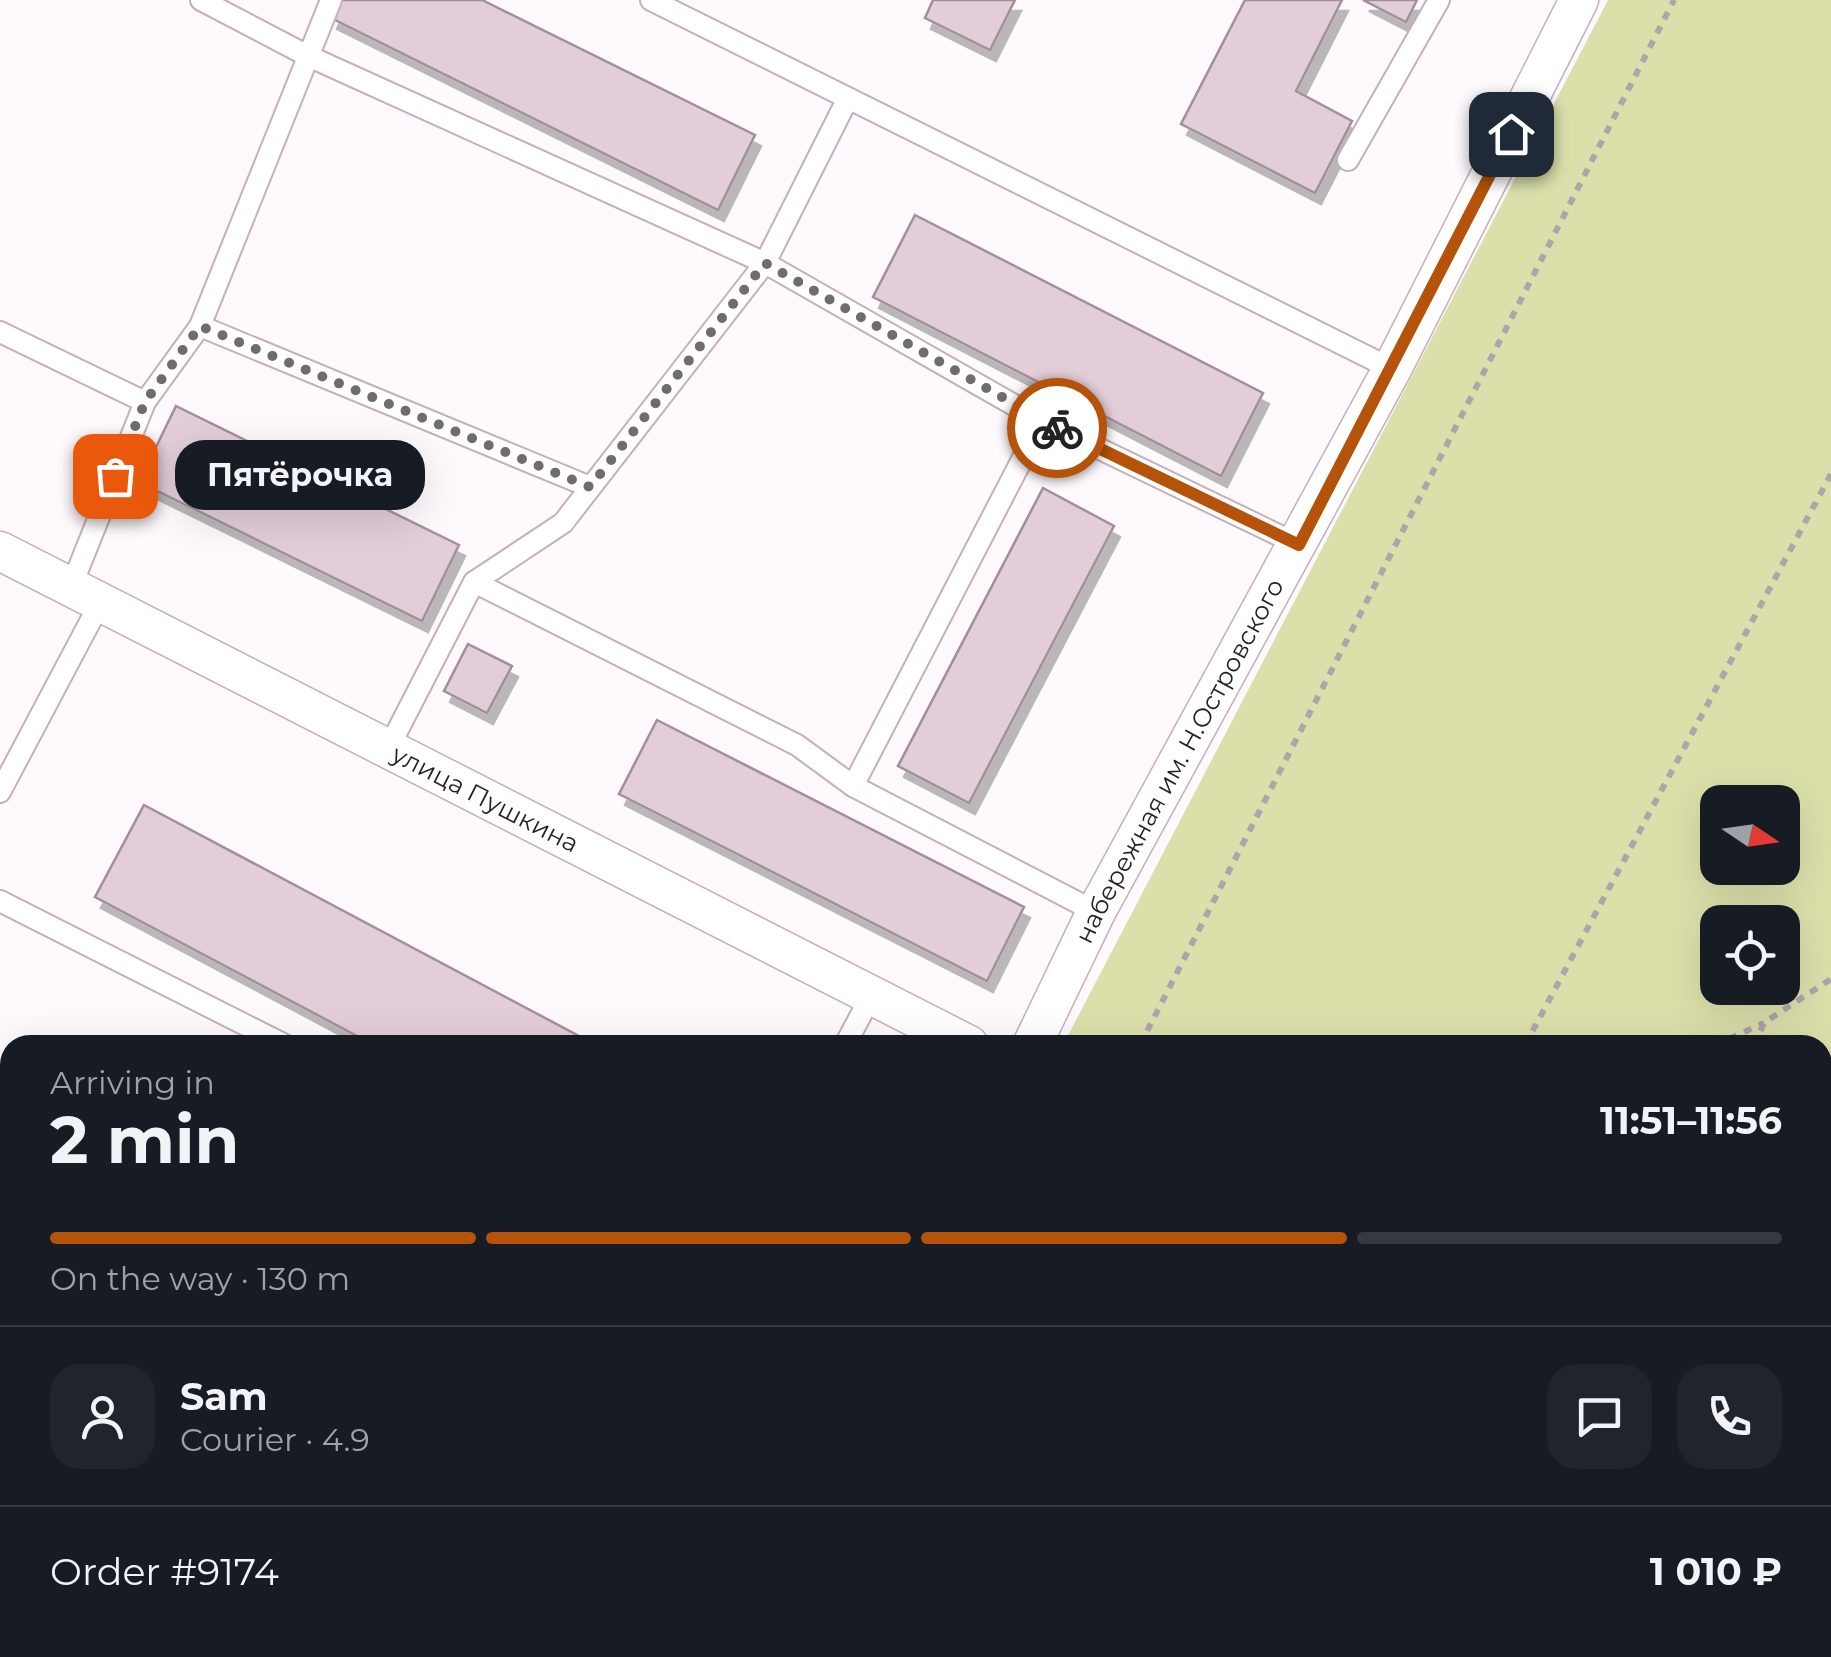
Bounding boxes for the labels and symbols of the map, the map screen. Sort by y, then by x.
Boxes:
pin [1469,92,1554,177]
courier [1007,378,1107,478]
pin [73,434,158,519]
callout: Пятёрочка [175,441,425,511]
street label: набережная им. Н.Островского [1068,573,1290,948]
street label: улица Пушкина [386,738,584,859]
north arrow [1700,785,1800,885]

